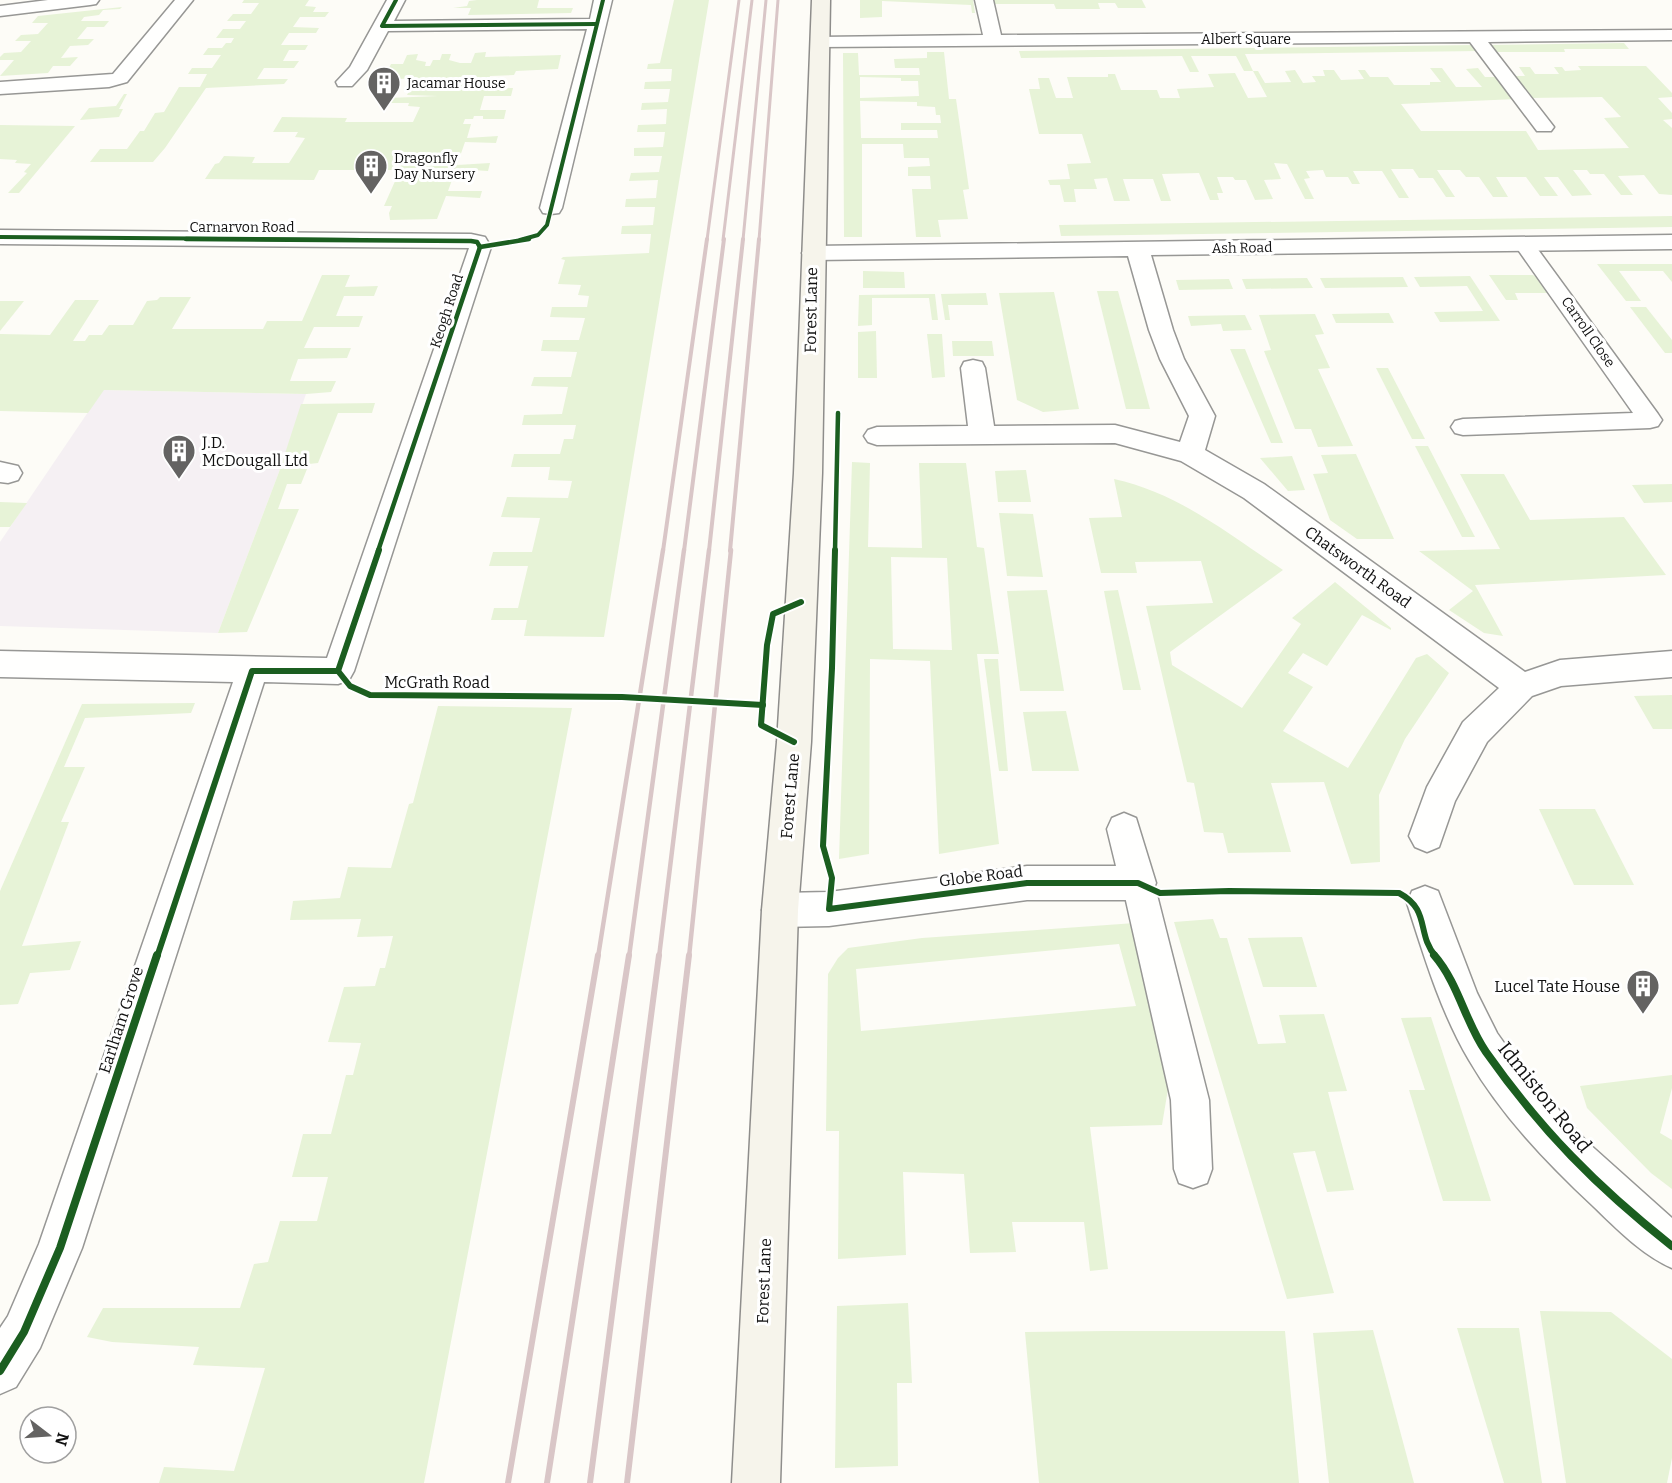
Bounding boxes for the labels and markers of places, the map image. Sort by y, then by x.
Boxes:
building icon: Jacamar House [366,65,402,112]
place label: Jacamar House [406,75,506,92]
building icon: Dragonfly Day Nursery [353,148,389,195]
place label: Dragonfly Day Nursery [394,150,476,183]
building icon: J.D. McDougall Ltd [161,433,197,480]
place label: J.D. McDougall Ltd [201,433,309,470]
building icon: Lucel Tate House [1625,968,1661,1015]
place label: Lucel Tate House [1494,977,1620,996]

